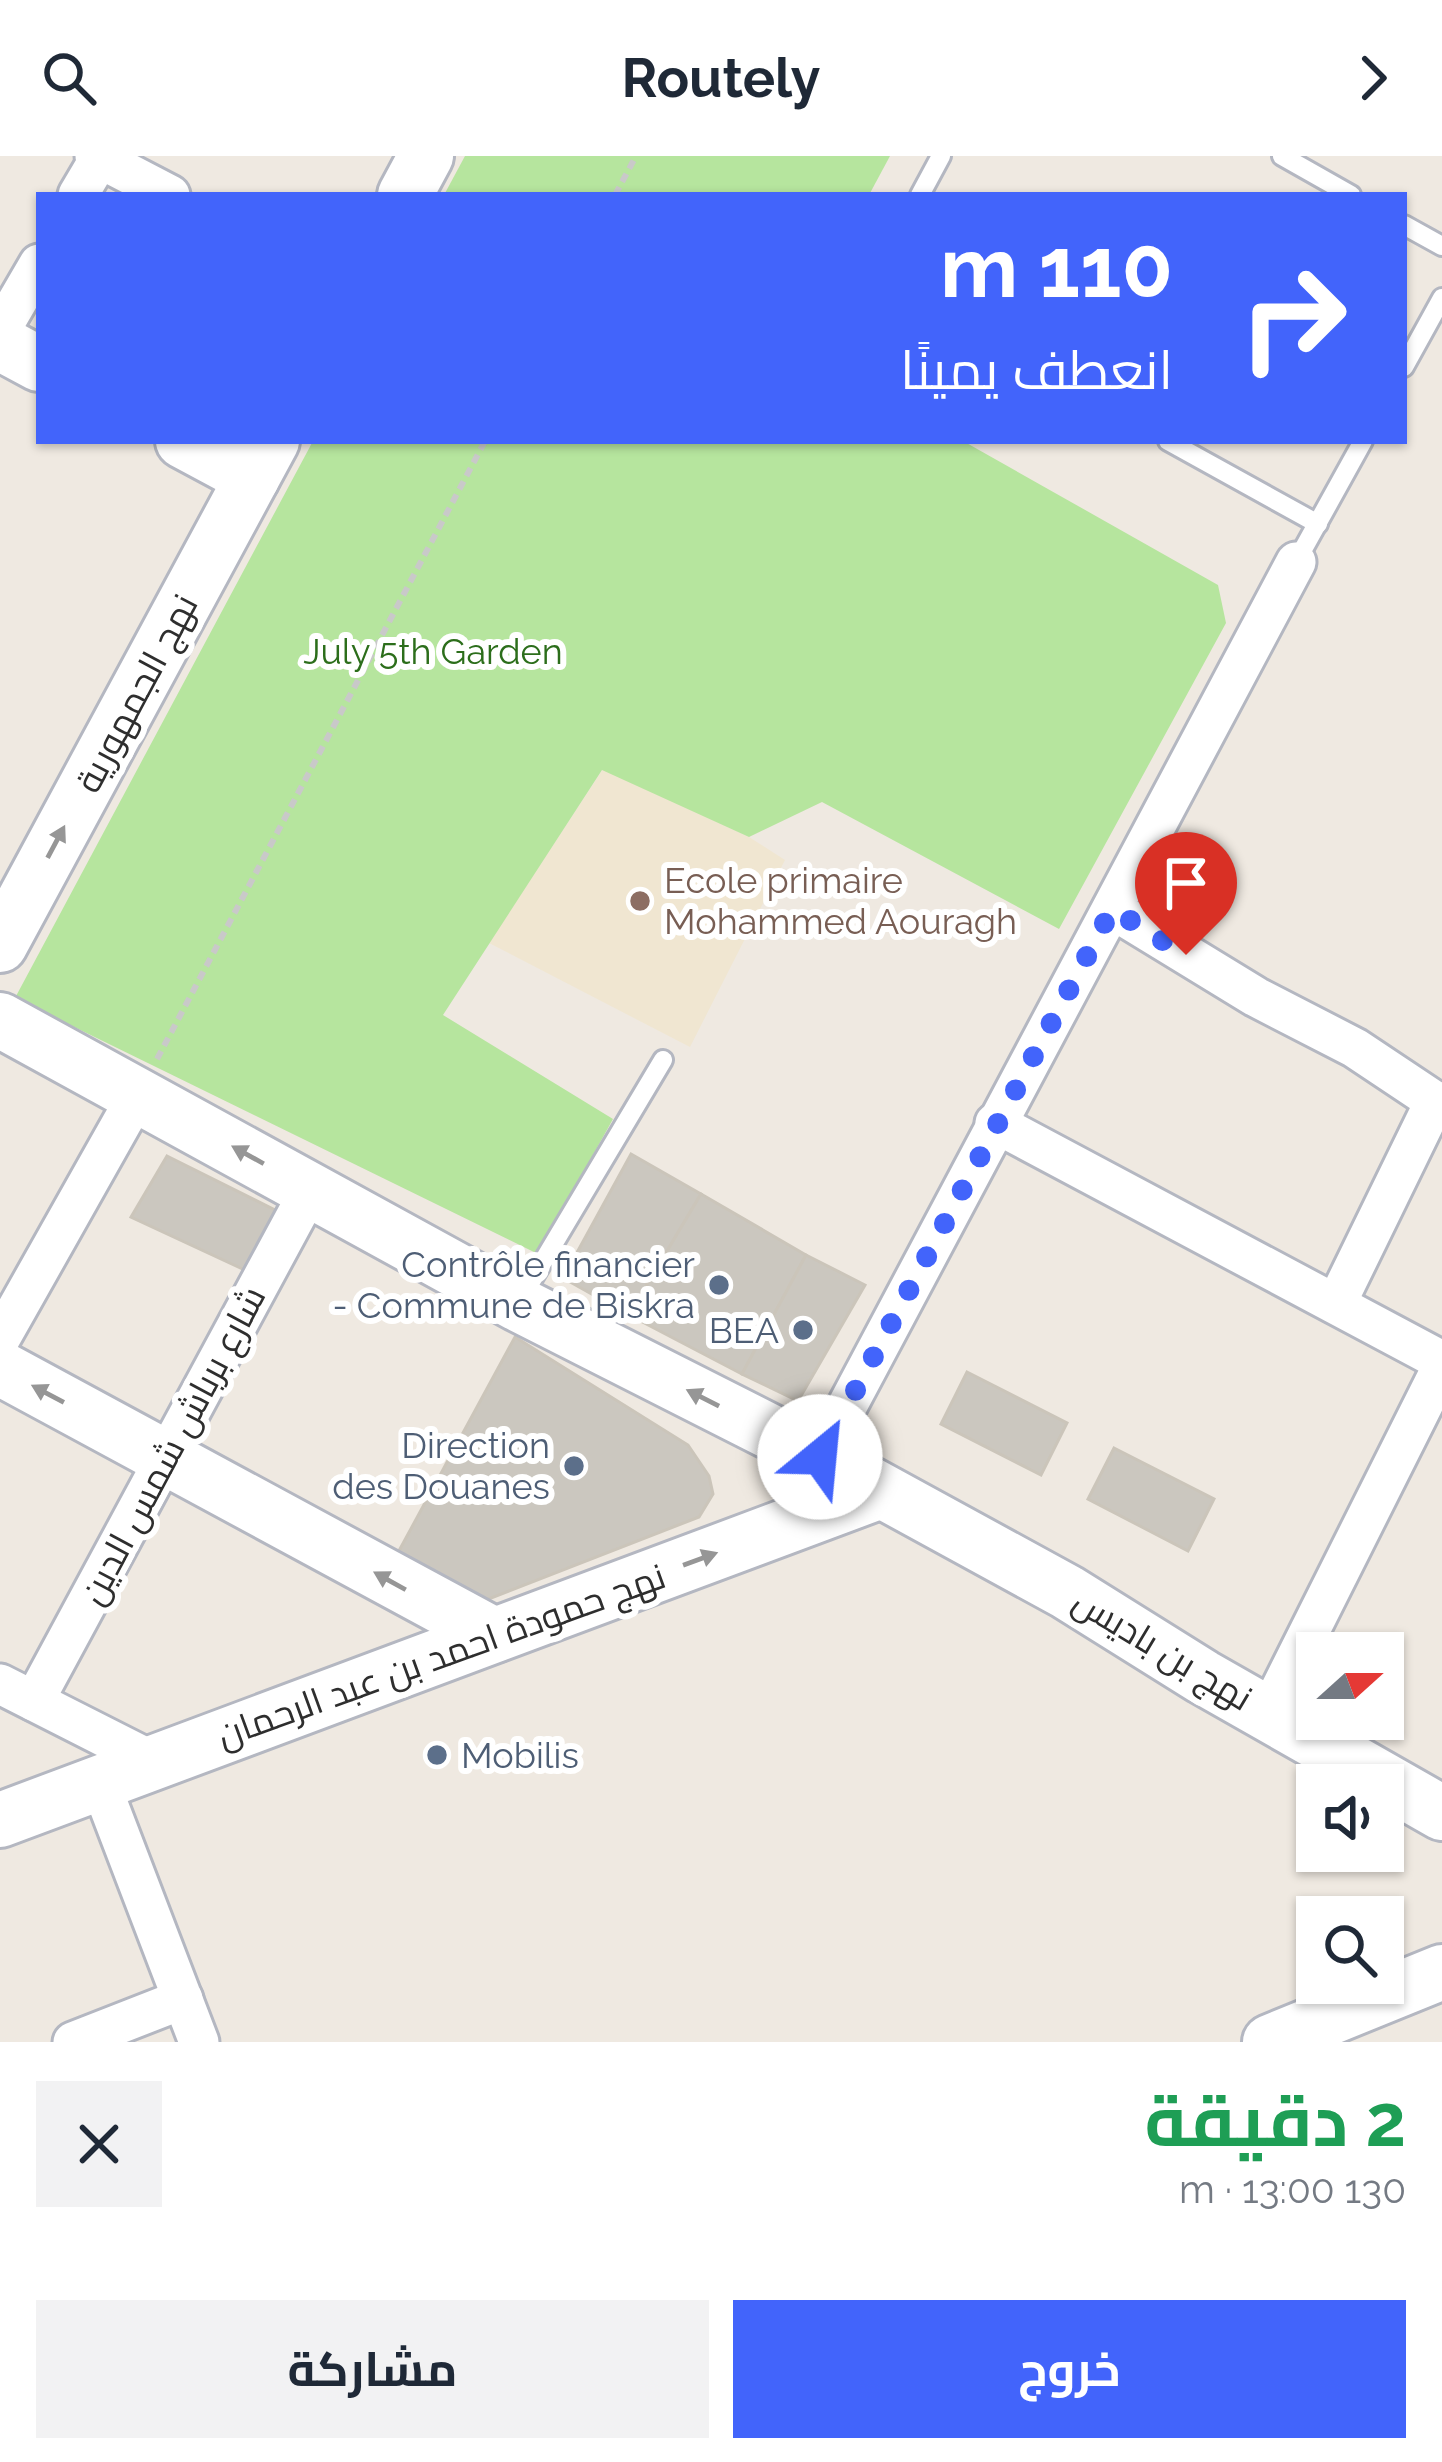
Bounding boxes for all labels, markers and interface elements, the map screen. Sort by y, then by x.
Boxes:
icon: search [36,45,102,111]
icon: forward [1340,45,1406,111]
text: Routely [621,46,821,110]
text: 110 m [940,218,1173,317]
icon: right [1215,240,1371,396]
text: انعطف يمينًا [900,338,1173,402]
street label: نهج الجمهورية [66,587,209,801]
park label: July 5th Garden [303,630,563,672]
one-way arrow [45,824,66,859]
pin [1135,832,1237,955]
icon: arrive [1153,850,1219,916]
place label: Ecole primaire Mohammed Aouragh [664,859,1017,942]
marker: Ecole primaire Mohammed Aouragh [627,888,653,914]
one-way arrow [231,1145,265,1166]
place label: Contrôle financier - Commune de Biskra [332,1243,695,1326]
marker: Contrôle financier - Commune de Biskra [706,1272,732,1298]
street label: شارع برباش شمس الدين [70,1279,277,1613]
place label: BEA [709,1309,779,1351]
marker: BEA [790,1317,816,1343]
one-way arrow [31,1384,66,1405]
one-way arrow [686,1388,721,1408]
position arrow [757,1394,883,1520]
place label: Direction des Douanes [332,1424,550,1507]
marker: Direction des Douanes [561,1453,587,1479]
one-way arrow [682,1548,718,1567]
street label: نهج حمودة احمد بن عبد الرحمان [211,1554,672,1760]
one-way arrow [373,1571,408,1592]
street label: نهج بن باديس [1064,1579,1260,1722]
north arrow [1296,1632,1404,1740]
map controls [1296,1632,1404,2004]
place label: Mobilis [461,1734,579,1776]
marker: Mobilis [424,1742,450,1768]
button: sound [1296,1764,1404,1872]
button: search [1296,1896,1404,2004]
text: 2 دقيقة [1145,2078,1406,2163]
button: close [36,2081,162,2207]
text: 130 m · 13:00 [1179,2166,1406,2212]
button: مشاركة [36,2300,709,2438]
button: خروج [733,2300,1406,2438]

